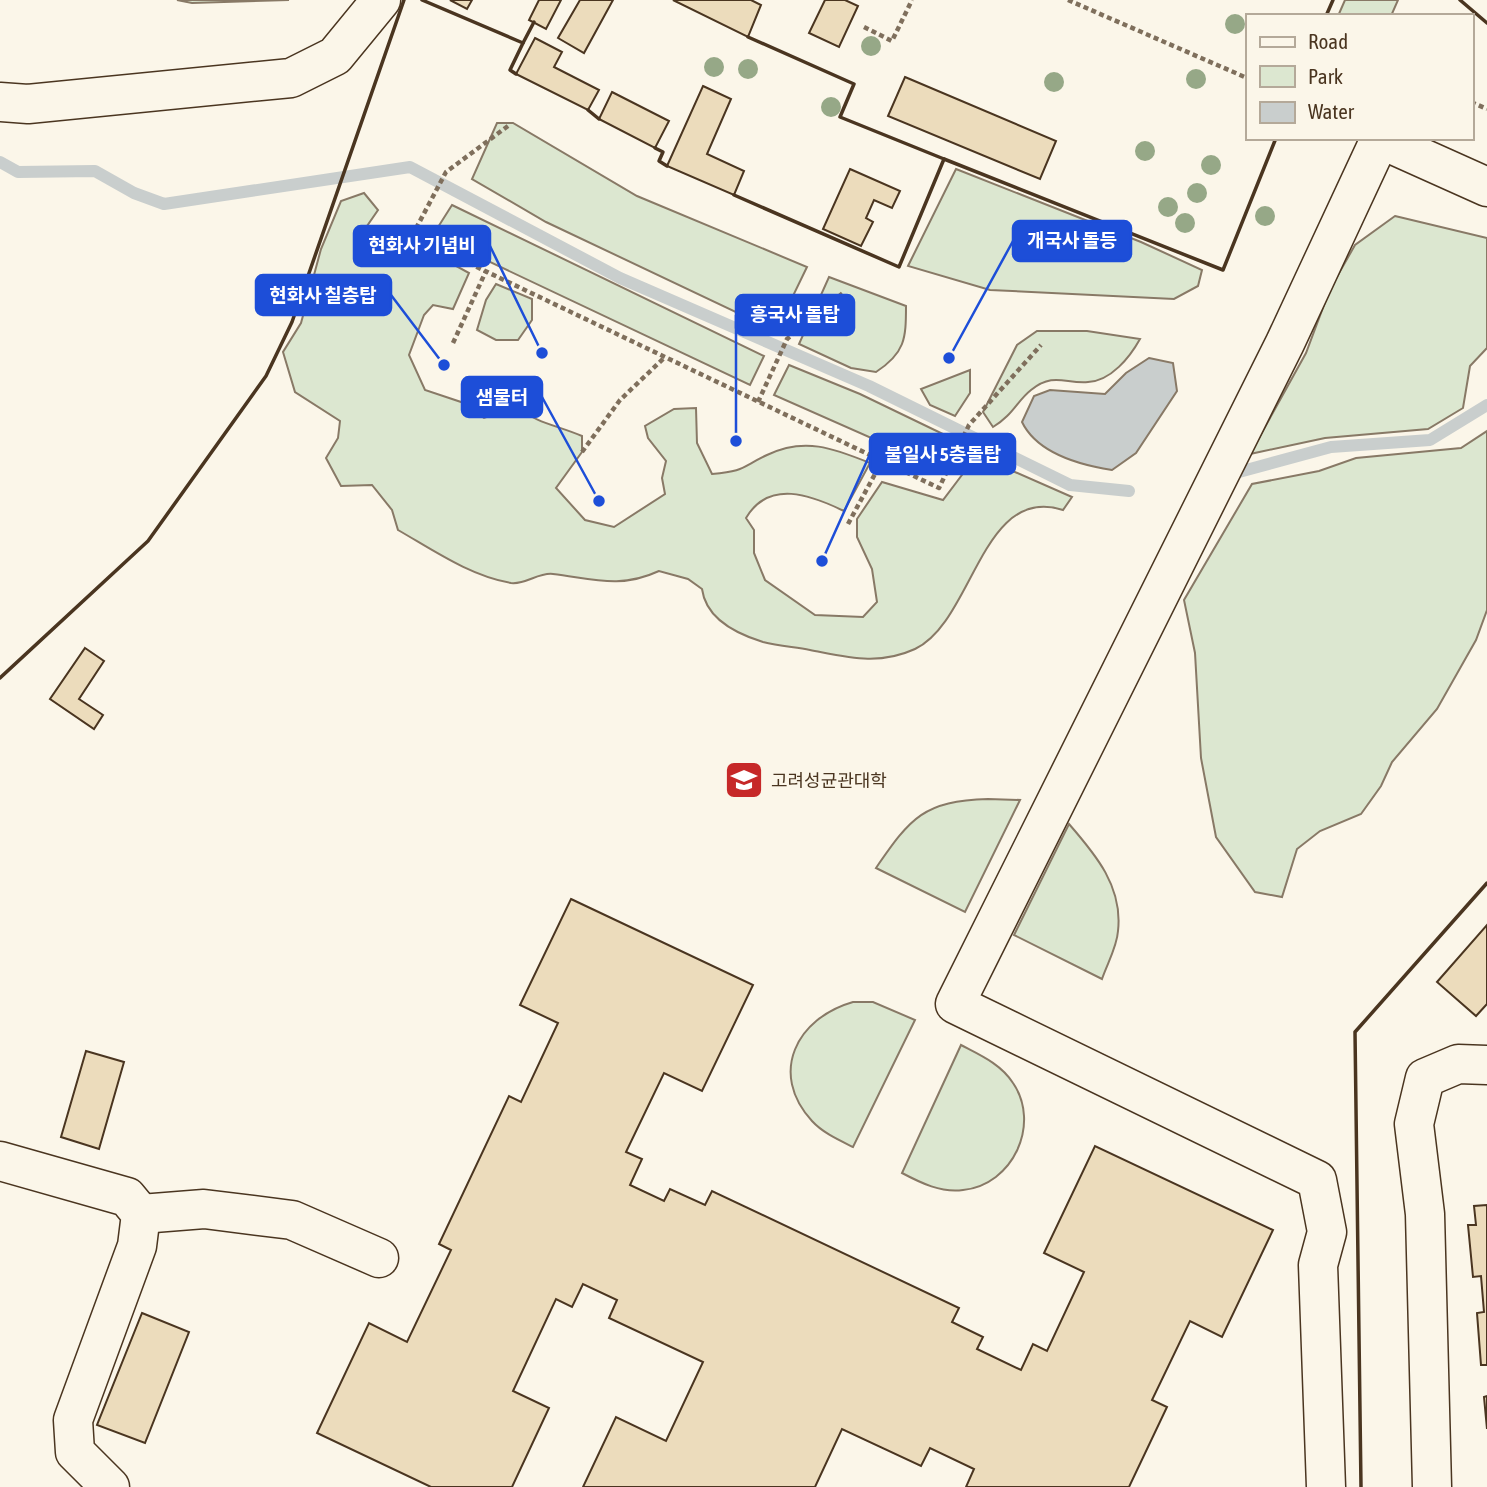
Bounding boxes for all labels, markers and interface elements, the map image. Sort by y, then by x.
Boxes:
legend [1246,14,1473,140]
text: Road [1308,29,1348,53]
text: Park [1308,64,1343,88]
text: Water [1308,99,1355,123]
callout: 개국사 돌등 [1013,221,1131,261]
callout: 현화사 기념비 [354,226,490,266]
text: 개국사 돌등 [1027,229,1117,251]
text: 현화사 기념비 [368,234,476,256]
callout: 현화사 칠층탑 [256,275,391,315]
text: 현화사 칠층탑 [269,284,377,306]
callout: 흥국사 돌탑 [736,295,854,335]
text: 흥국사 돌탑 [750,303,840,325]
callout: 샘물터 [462,377,542,417]
text: 샘물터 [476,386,528,408]
callout: 불일사 5층돌탑 [870,434,1015,474]
text: 불일사 5층돌탑 [885,443,1001,465]
school or university icon: 고려성균관대학 [723,759,765,801]
place label: 고려성균관대학 [771,770,887,791]

